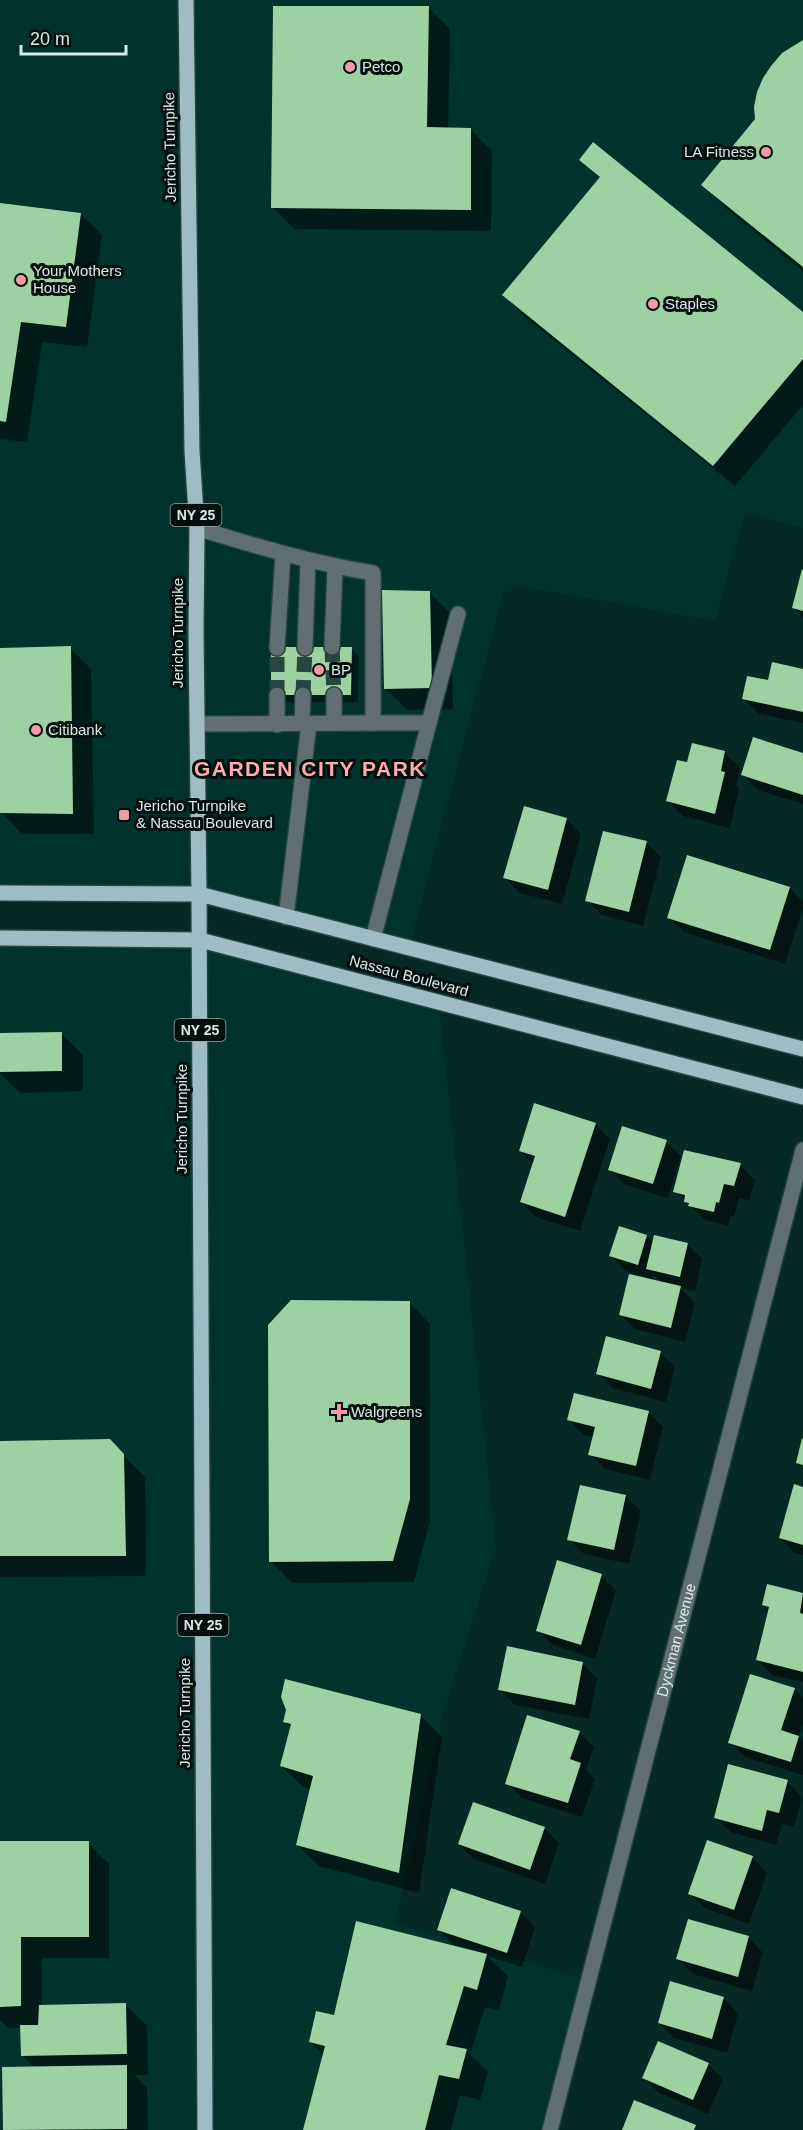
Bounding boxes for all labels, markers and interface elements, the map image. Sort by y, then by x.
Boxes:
scale bar [21,18,126,56]
text: 20 m [30,29,70,49]
place label: Petco [362,58,400,75]
marker: Petco [343,60,357,74]
street label: Jericho Turnpike [160,92,179,202]
place label: LA Fitness [684,143,754,160]
marker: LA Fitness [759,145,773,159]
place label: Your Mothers House [33,262,122,296]
marker: Your Mothers House [14,273,28,287]
place label: Staples [665,295,715,312]
marker: Staples [646,297,660,311]
road number: NY 25 [170,504,222,526]
street label: Jericho Turnpike [169,578,186,688]
place label: BP [331,661,351,678]
marker: BP [312,663,326,677]
place label: Citibank [48,721,103,738]
marker: Citibank [29,723,43,737]
district label: GARDEN CITY PARK [194,757,426,780]
place label: Jericho Turnpike & Nassau Boulevard [136,797,273,831]
marker: Jericho Turnpike & Nassau Boulevard [117,808,131,822]
street label: Nassau Boulevard [348,951,471,1000]
road number: NY 25 [174,1019,226,1041]
street label: Jericho Turnpike [173,1064,190,1174]
place label: Walgreens [351,1403,422,1420]
marker: Walgreens [332,1405,346,1419]
street label: Dyckman Avenue [653,1581,699,1698]
road number: NY 25 [178,1614,228,1636]
street label: Jericho Turnpike [176,1658,193,1768]

